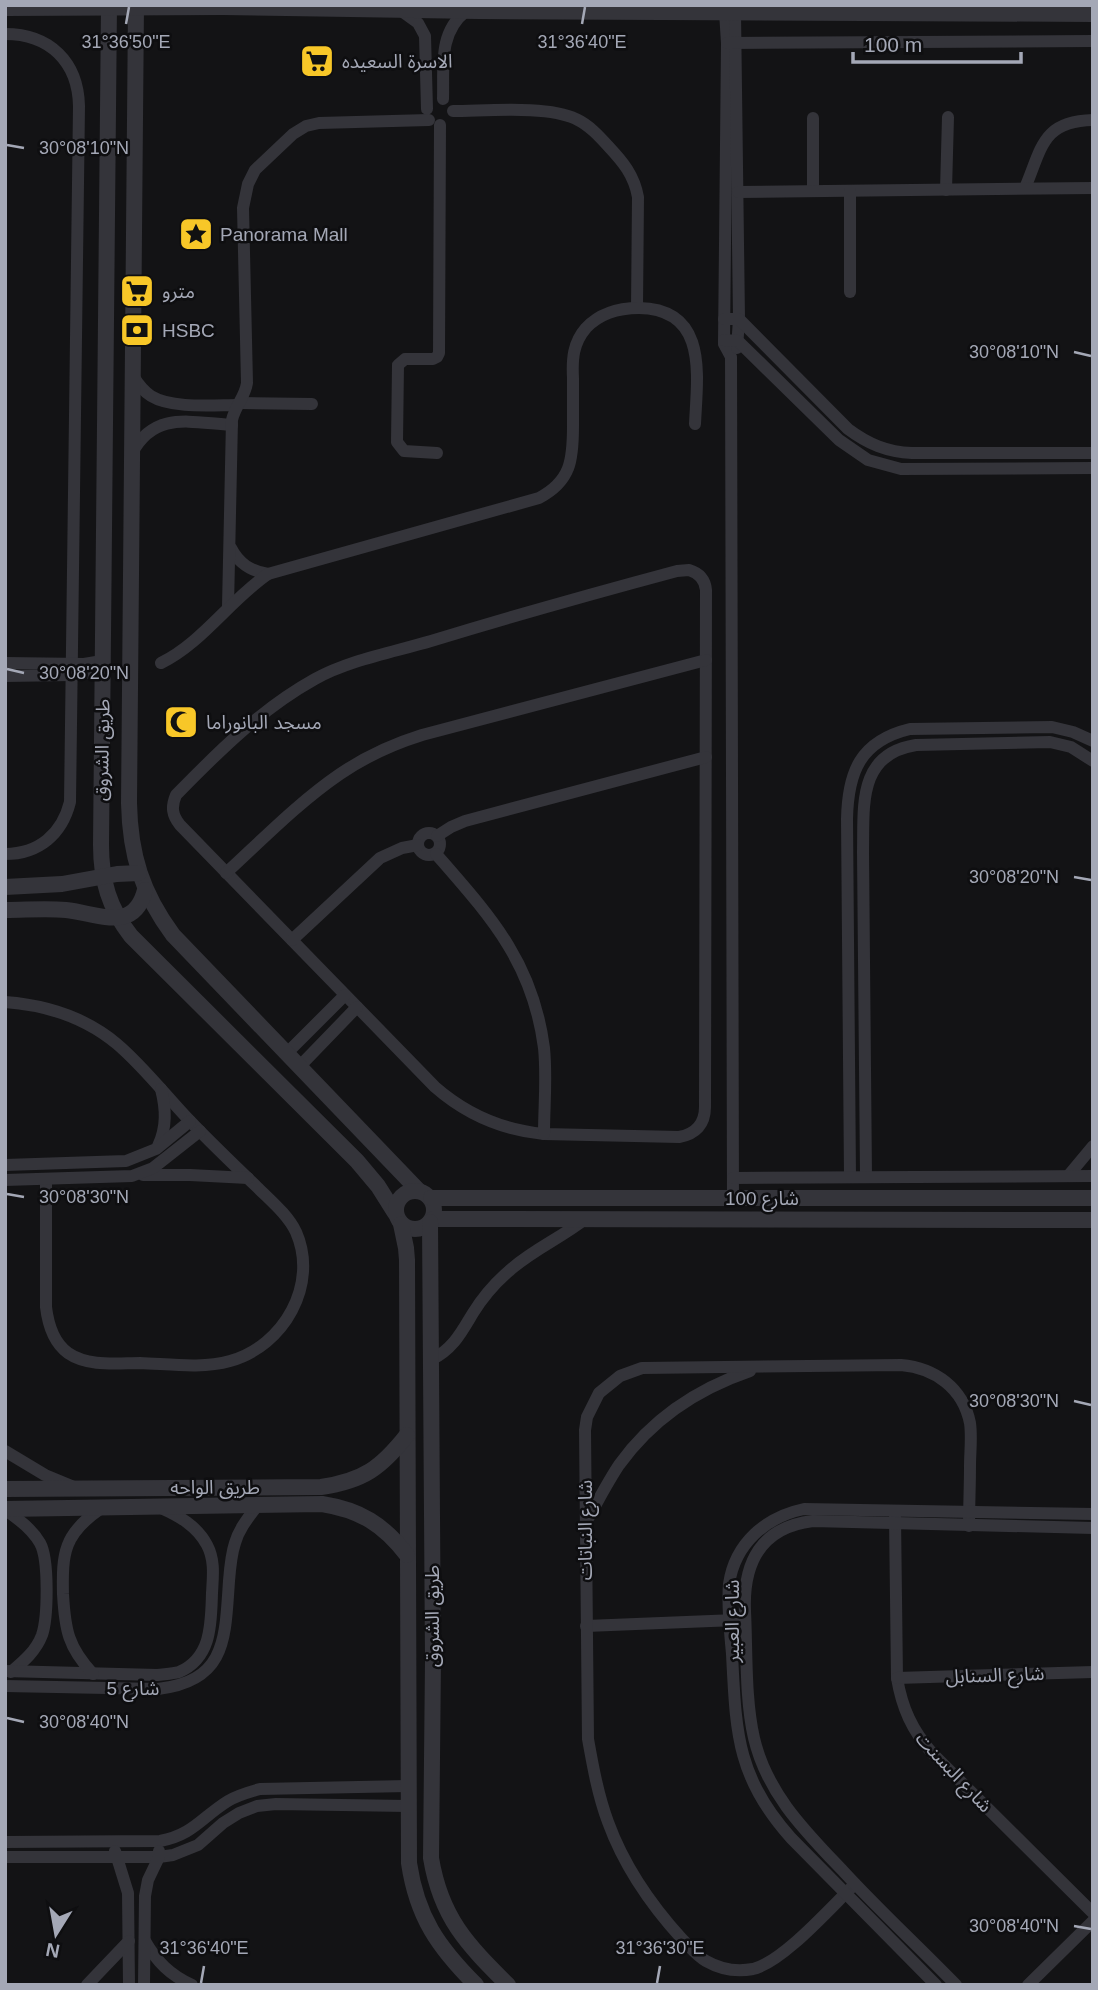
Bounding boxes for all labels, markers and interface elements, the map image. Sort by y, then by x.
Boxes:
scale bar [853,21,1021,65]
text: 31°36'50"E [81,32,171,52]
text: 31°36'40"E [537,32,627,52]
text: 100 m [864,33,922,56]
supermarket icon: الاسرة السعيده [298,42,336,80]
place label: الاسرة السعيده [342,51,453,73]
text: 30°08'10"N [39,138,129,158]
place icon: Panorama Mall [177,215,215,253]
place label: Panorama Mall [220,224,348,245]
supermarket icon: مترو [118,272,156,310]
place label: مترو [162,281,195,303]
bank icon: HSBC [118,311,156,349]
place label: HSBC [162,320,215,341]
text: 30°08'10"N [969,342,1059,362]
text: 30°08'20"N [39,663,129,683]
street label: طريق الشروق [91,698,114,801]
mosque icon: مسجد البانوراما [162,703,200,741]
place label: مسجد البانوراما [206,712,322,734]
text: 30°08'20"N [969,867,1059,887]
text: 30°08'30"N [39,1187,129,1207]
street label: شارع 100 [725,1188,799,1212]
text: 30°08'30"N [969,1391,1059,1411]
street label: طريق الواحه [170,1477,260,1499]
street label: شارع النباتات [575,1480,599,1580]
street label: طريق الشروق [422,1565,444,1667]
street label: شارع العبير [722,1580,746,1663]
street label: شارع السنابل [945,1663,1045,1690]
street label: شارع 5 [107,1678,159,1702]
text: 30°08'40"N [39,1712,129,1732]
street label: شارع البسنت [909,1728,996,1818]
north arrow [21,1899,91,1969]
text: 30°08'40"N [969,1916,1059,1936]
text: 31°36'40"E [159,1938,249,1958]
text: 31°36'30"E [615,1938,705,1958]
text: N [44,1939,62,1962]

